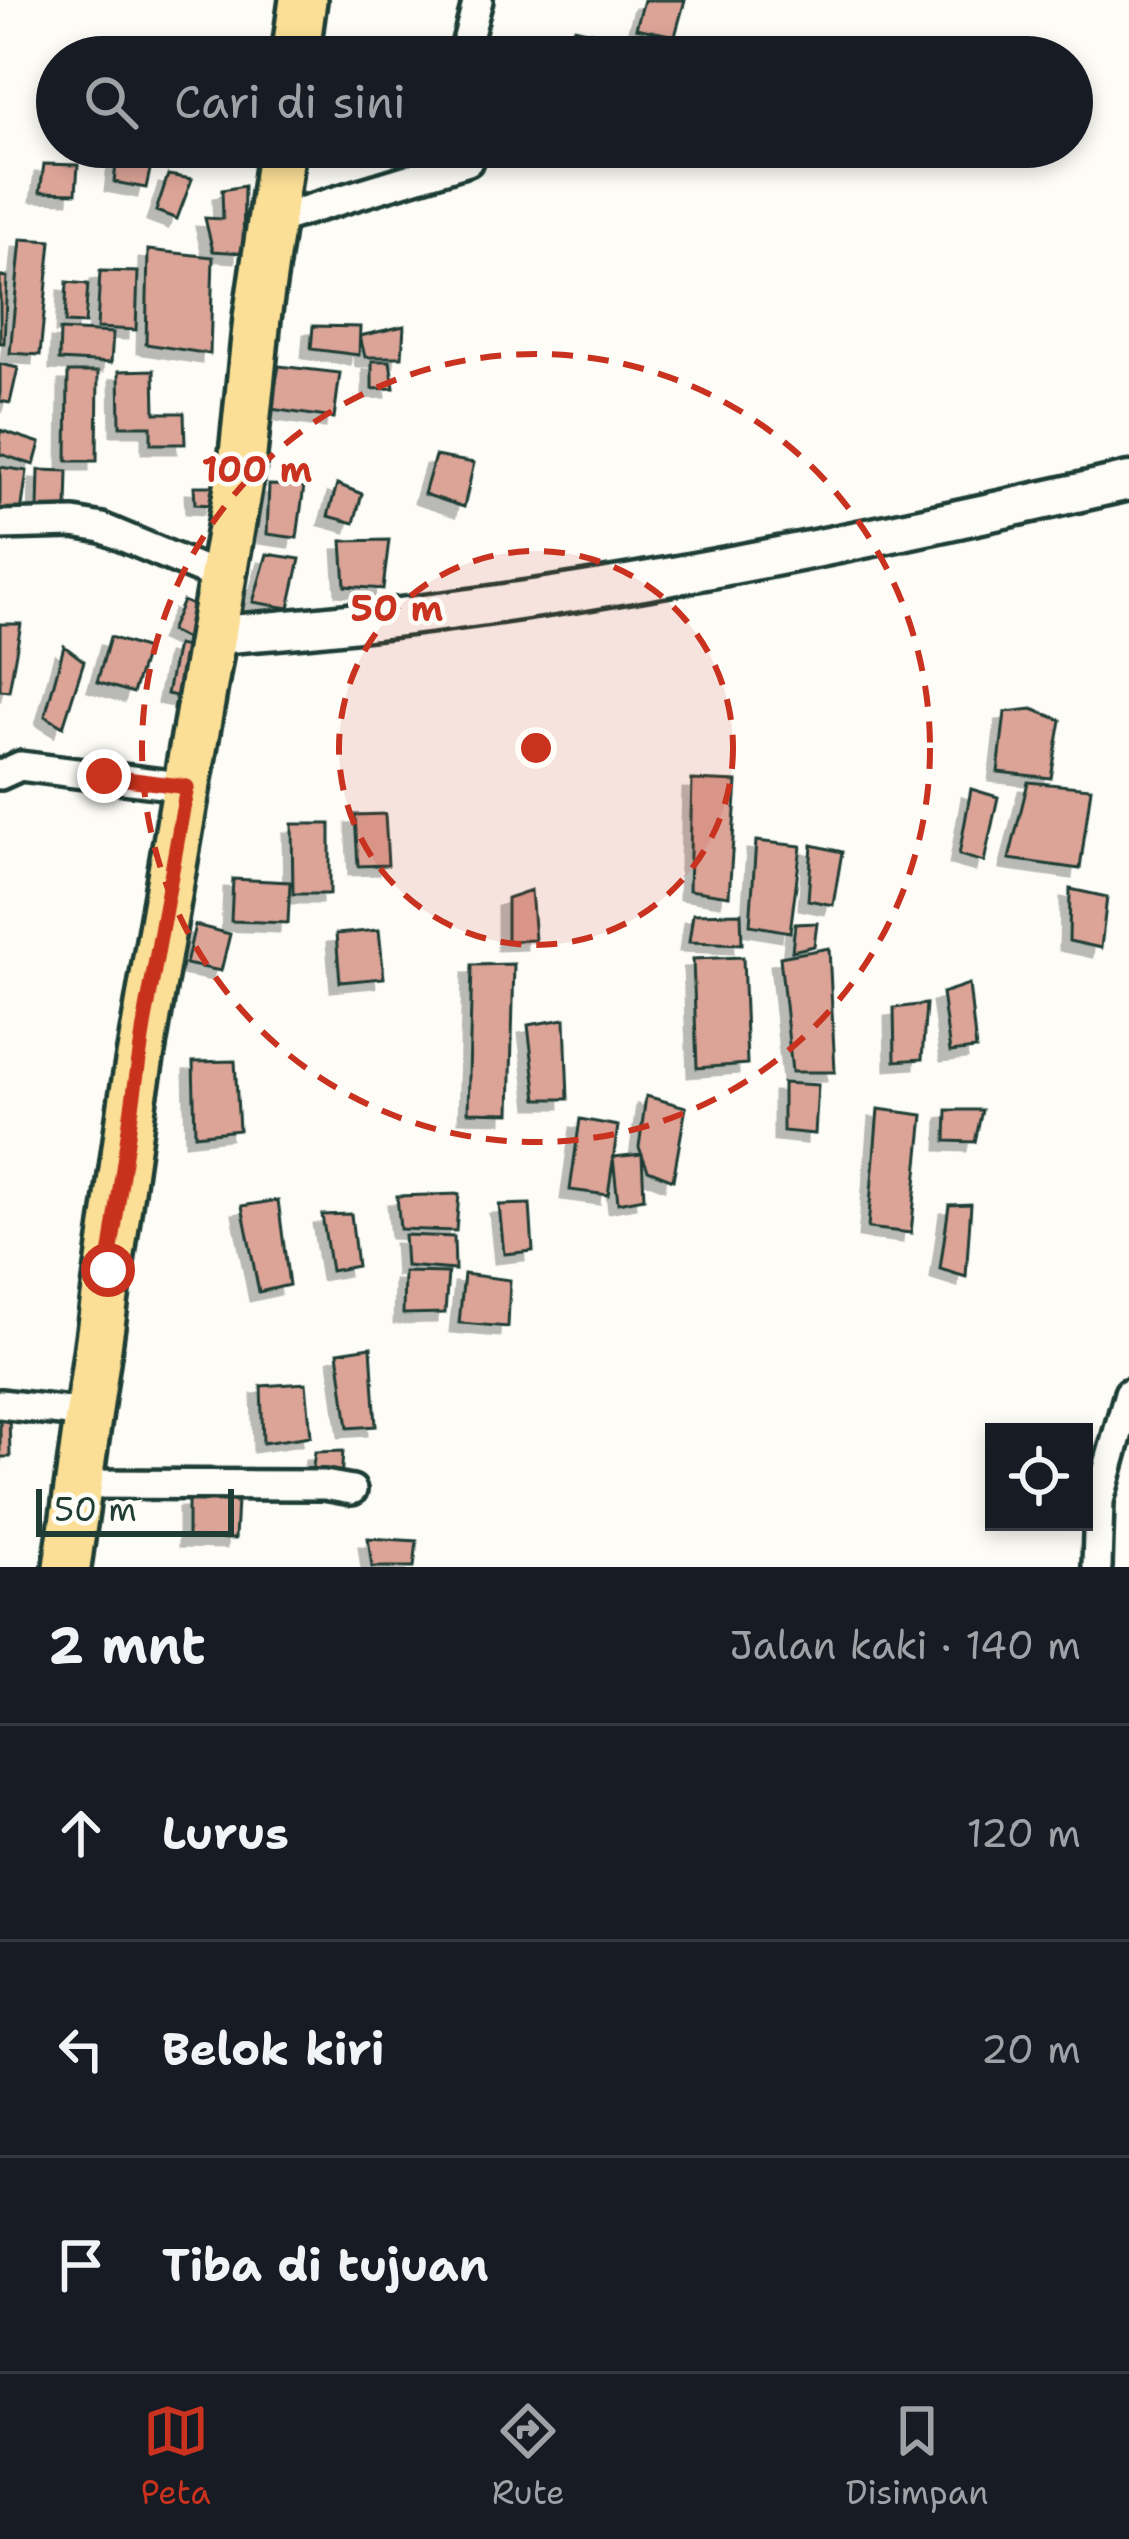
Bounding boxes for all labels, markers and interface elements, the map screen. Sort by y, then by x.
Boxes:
search box [36,36,1093,168]
icon: search [78,69,144,135]
text: Cari di sini [174,72,406,132]
text: 100 m [202,445,313,494]
text: 50 m [351,584,444,633]
centre of rings [515,727,557,769]
route end [77,749,131,803]
route start [81,1243,135,1297]
map controls [985,1423,1093,1531]
button: locate [985,1423,1093,1531]
scale bar [36,1483,234,1536]
text: 50 m [54,1487,137,1532]
text: 2 mnt [48,1611,206,1679]
text: Jalan kaki · 140 m [730,1619,1081,1671]
icon: ahead [48,1800,114,1866]
text: Lurus [162,1803,289,1863]
text: 120 m [966,1807,1081,1859]
icon: left [48,2016,114,2082]
text: Belok kiri [162,2019,385,2079]
text: 20 m [981,2023,1081,2075]
icon: arrive [48,2232,114,2298]
text: Tiba di tujuan [162,2235,489,2295]
tab: Peta [141,2398,211,2515]
tab: Rute [492,2398,565,2515]
tab: Disimpan [846,2398,989,2515]

